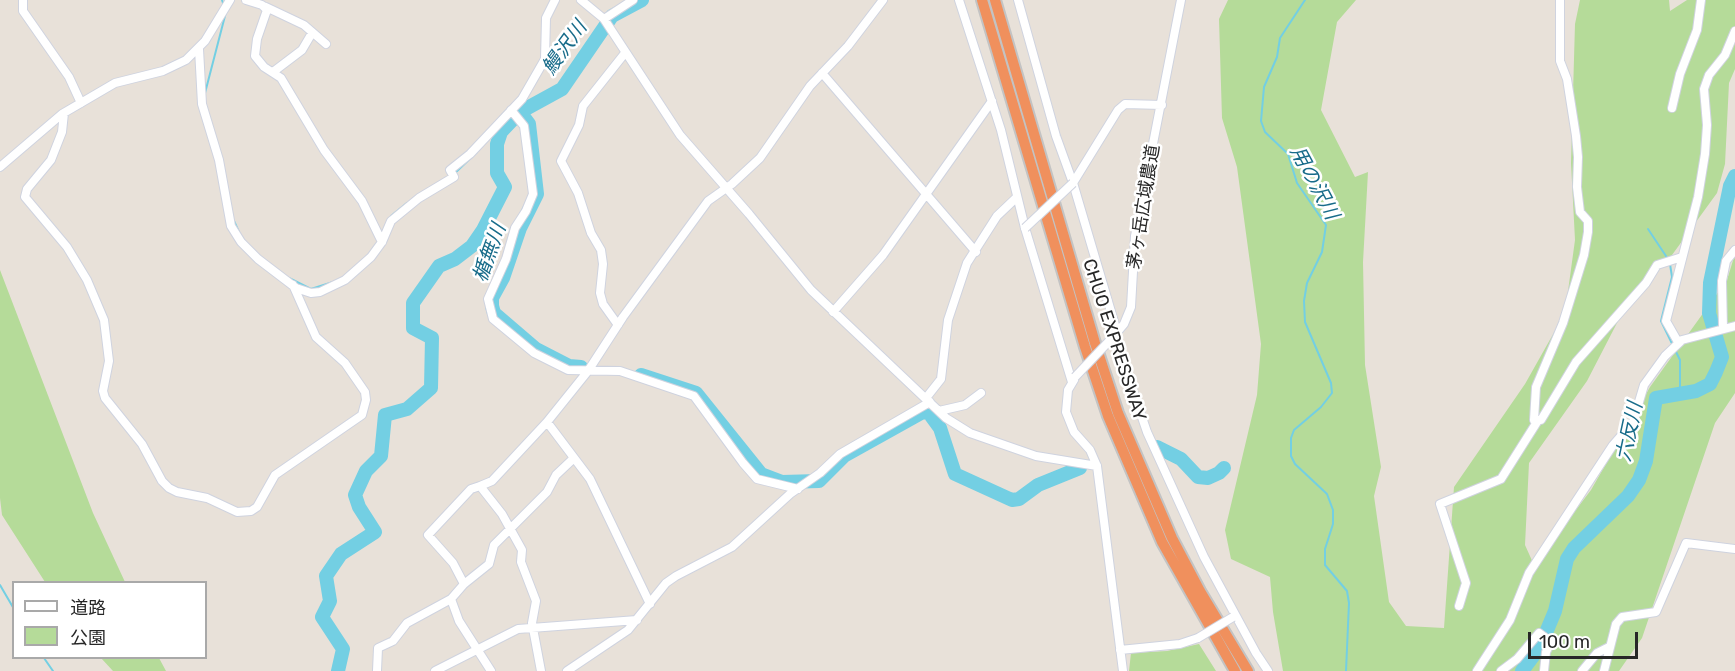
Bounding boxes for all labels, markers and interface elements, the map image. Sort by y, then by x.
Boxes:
water label: 鰻沢川 [538,17,592,79]
water label: 用の沢川 [1285,142,1343,224]
street label: 茅ヶ岳広域農道 [1123,143,1165,271]
water label: 楯無川 [468,221,512,285]
street label: CHUO EXPRESSWAY [1078,256,1150,424]
water label: 六反川 [1612,400,1648,464]
legend [12,581,207,659]
text: 道路 [70,597,106,619]
scale bar [1531,620,1640,658]
text: 公園 [70,627,106,649]
text: 100 m [1539,631,1590,653]

